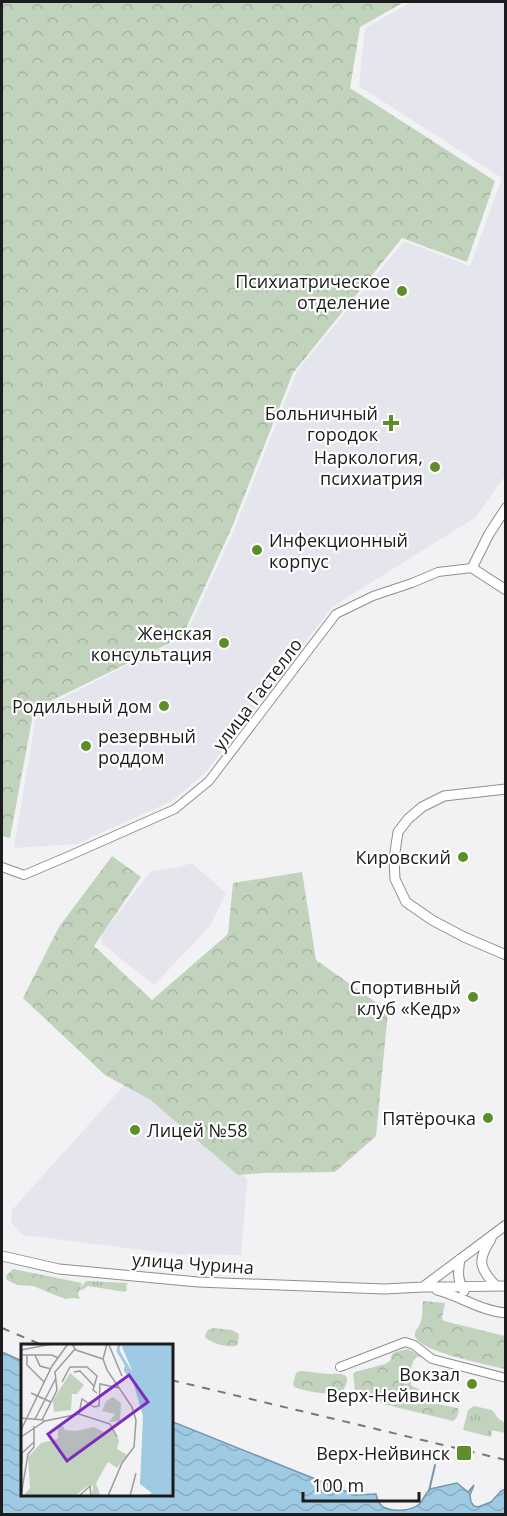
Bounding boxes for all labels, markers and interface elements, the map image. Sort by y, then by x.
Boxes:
place label: Психиатрическое отделение [235,269,390,314]
marker: Психиатрическое отделение [395,284,409,298]
place label: Больничный городок [265,401,379,446]
marker: Больничный городок [382,414,400,432]
place label: Наркология, психиатрия [314,445,423,490]
marker: Наркология, психиатрия [428,460,442,474]
place label: Инфекционный корпус [269,528,408,573]
marker: Инфекционный корпус [250,543,264,557]
place label: Женская консультация [91,621,212,666]
street label: улица Гастелло [207,633,307,755]
marker: Женская консультация [217,636,231,650]
place label: Родильный дом [12,694,152,718]
marker: Родильный дом [157,699,171,713]
place label: резервный роддом [98,724,196,769]
marker: резервный роддом [79,739,93,753]
place label: Кировский [356,845,451,869]
marker: Кировский [456,850,470,864]
place label: Спортивный клуб «Кедр» [350,975,461,1020]
marker: Спортивный клуб «Кедр» [466,990,480,1004]
place label: Пятёрочка [382,1106,476,1130]
marker: Пятёрочка [481,1111,495,1125]
place label: Лицей №58 [147,1118,248,1142]
marker: Лицей №58 [128,1123,142,1137]
street label: улица Чурина [131,1247,255,1279]
inset map [21,1344,172,1495]
place label: Вокзал Верх-Нейвинск [326,1362,461,1407]
marker: Вокзал Верх-Нейвинск [465,1377,479,1391]
place label: Верх-Нейвинск [316,1441,451,1465]
marker: Верх-Нейвинск [455,1444,473,1462]
scale bar [303,1465,418,1503]
text: 100 m [312,1473,364,1497]

